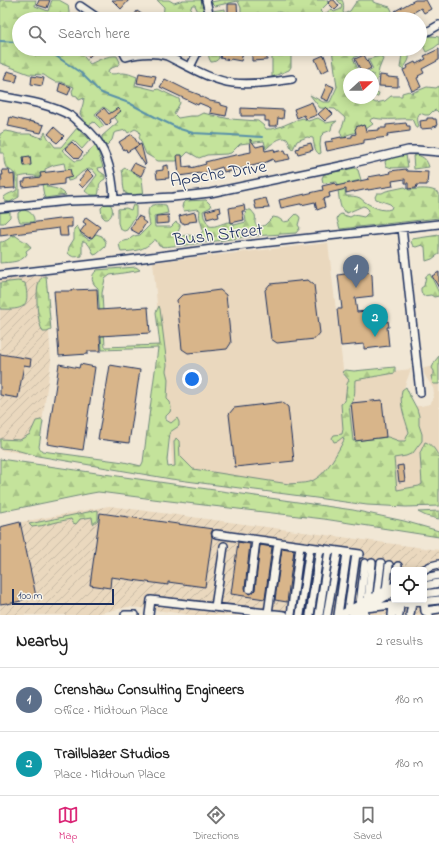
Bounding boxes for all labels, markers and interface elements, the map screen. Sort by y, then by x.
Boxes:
search box [12,12,427,56]
icon: search [26,23,48,45]
text: Search here [58,23,130,45]
north arrow [343,68,379,104]
street label: Apache Drive [168,154,269,195]
street label: Bush Street [171,218,264,254]
pin: 1 [343,255,369,288]
pin: 2 [362,304,388,337]
your location [182,369,202,389]
map controls [391,567,427,603]
button: locate [391,567,427,603]
scale bar [12,587,114,606]
text: 100 m [18,588,42,604]
text: Nearby [16,629,68,654]
text: 2 results [376,632,423,651]
text: Crenshaw Consulting Engineers [54,679,244,701]
text: 1 [27,690,31,709]
text: 180 m [395,690,423,709]
text: Office · Midtown Place [54,701,168,720]
text: Trailblazer Studios [54,743,170,765]
text: 2 [26,754,32,773]
text: 180 m [395,754,423,773]
text: Place · Midtown Place [54,765,165,784]
tab: Map [57,804,79,844]
tab: Directions [193,804,239,844]
tab: Saved [353,804,382,844]

